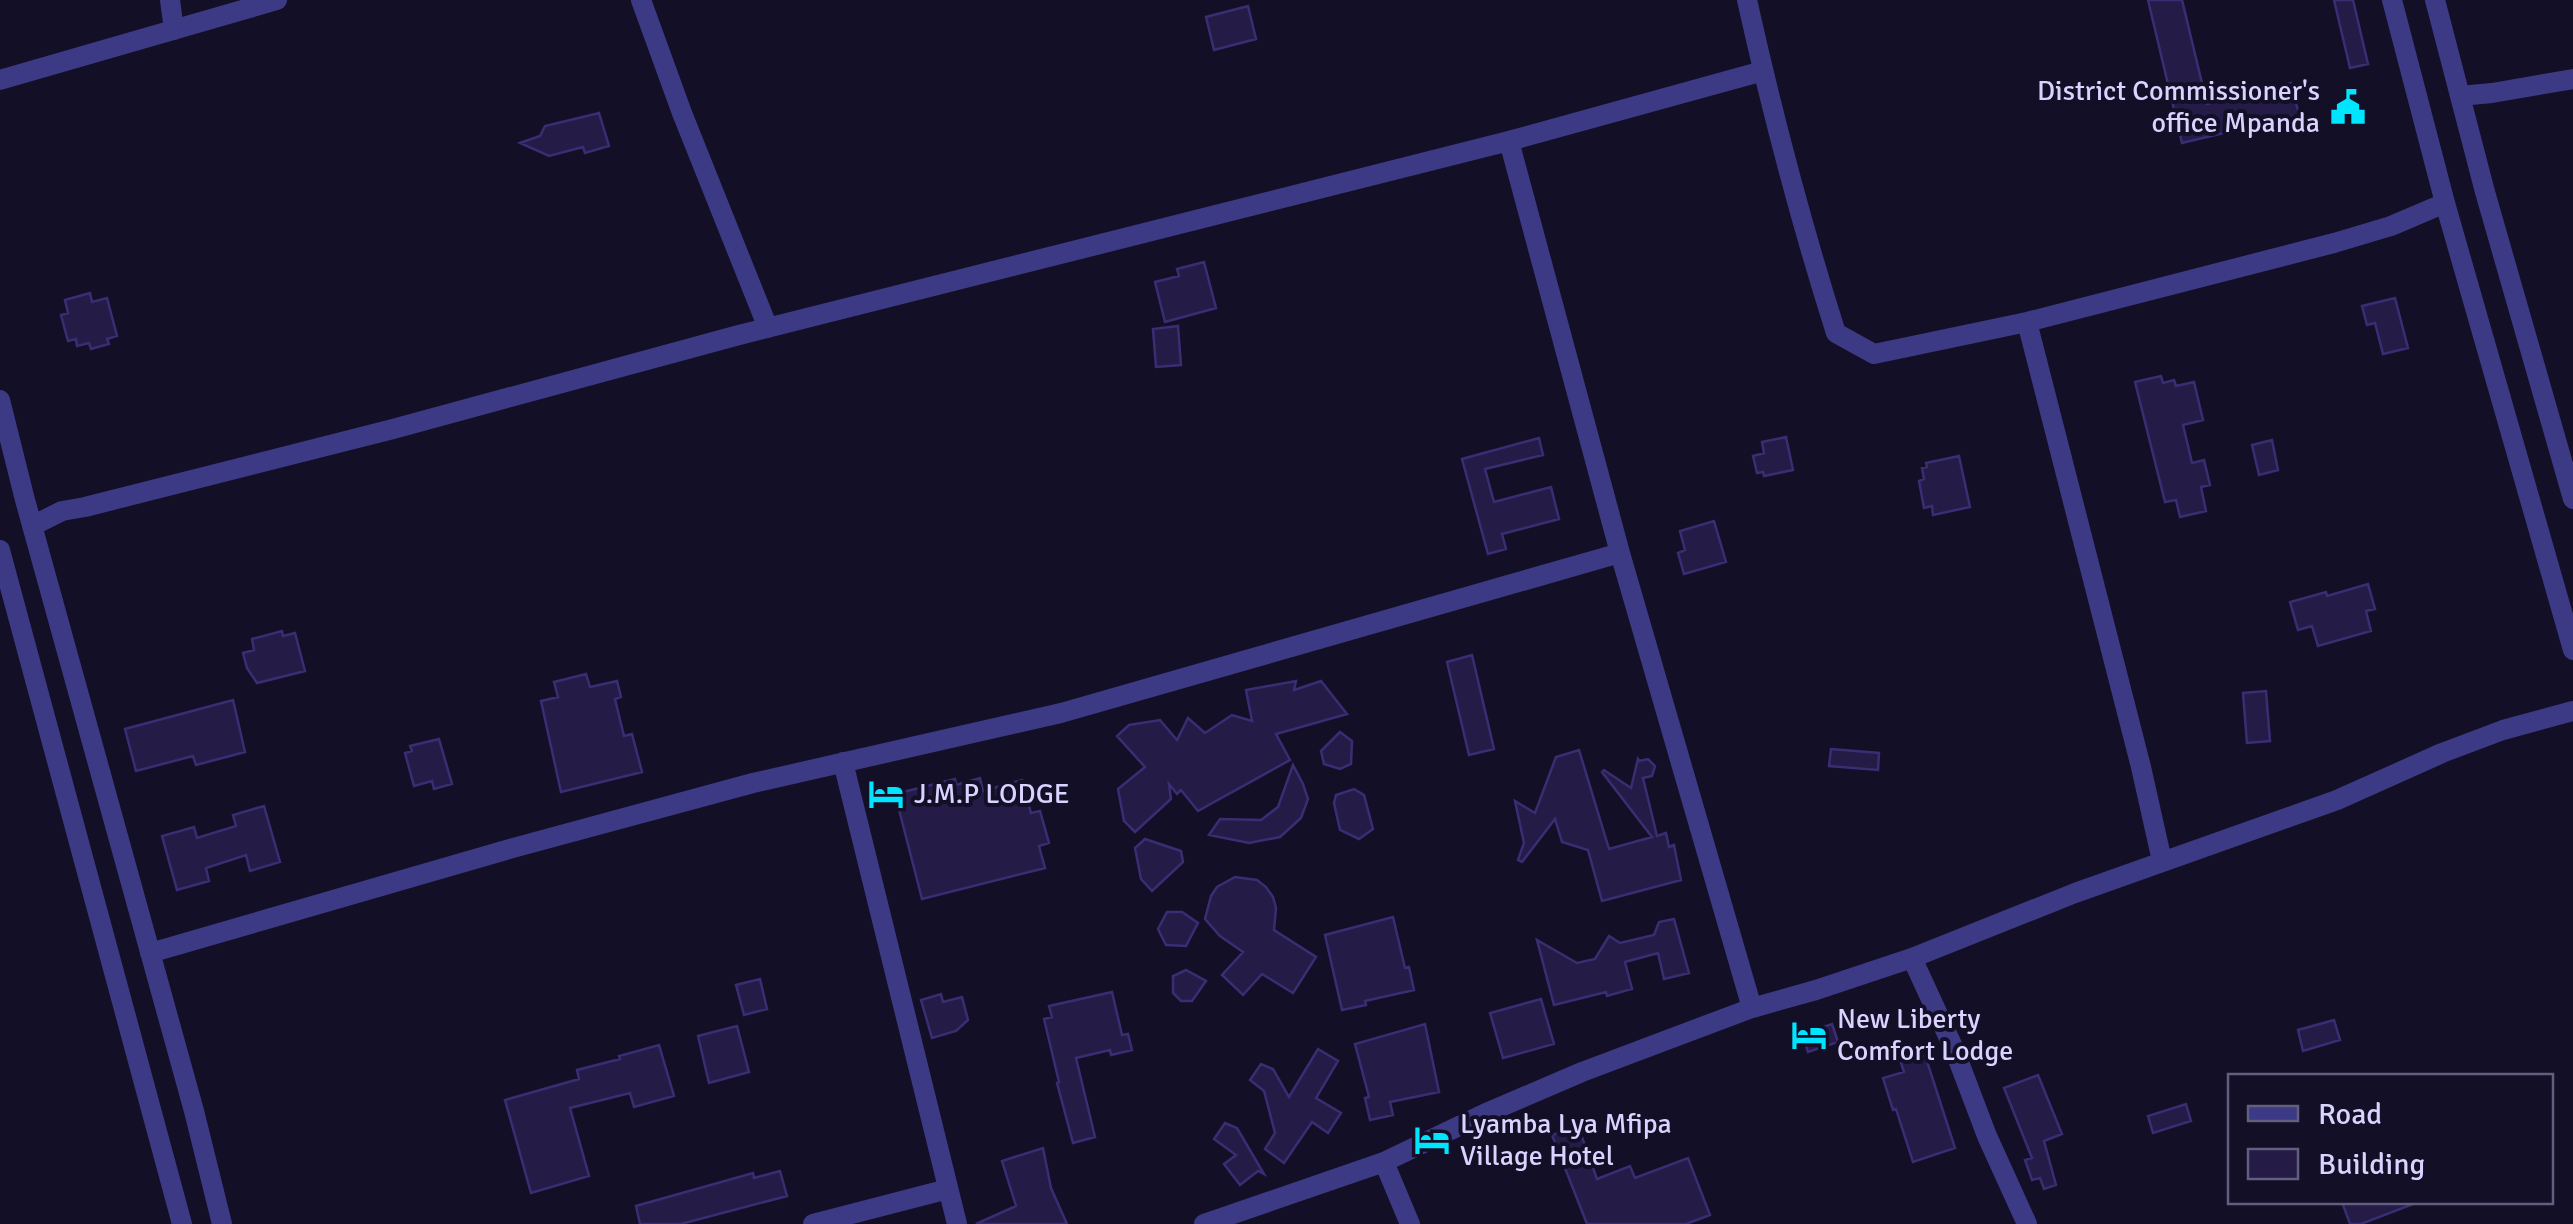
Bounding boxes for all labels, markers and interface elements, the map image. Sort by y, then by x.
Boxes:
place label: District Commissioner's office Mpanda [2037,74,2320,140]
public building icon: District Commissioner's office Mpanda [2329,88,2367,126]
hotel icon: J.M.P LODGE [867,775,905,813]
place label: J.M.P LODGE [914,777,1070,811]
place label: New Liberty Comfort Lodge [1837,1002,2013,1068]
hotel icon: New Liberty Comfort Lodge [1790,1016,1828,1054]
legend [2228,1074,2553,1204]
text: Road [2318,1096,2382,1133]
place label: Lyamba Lya Mfipa Village Hotel [1460,1107,1672,1173]
hotel icon: Lyamba Lya Mfipa Village Hotel [1413,1121,1451,1159]
text: Building [2318,1146,2425,1183]

